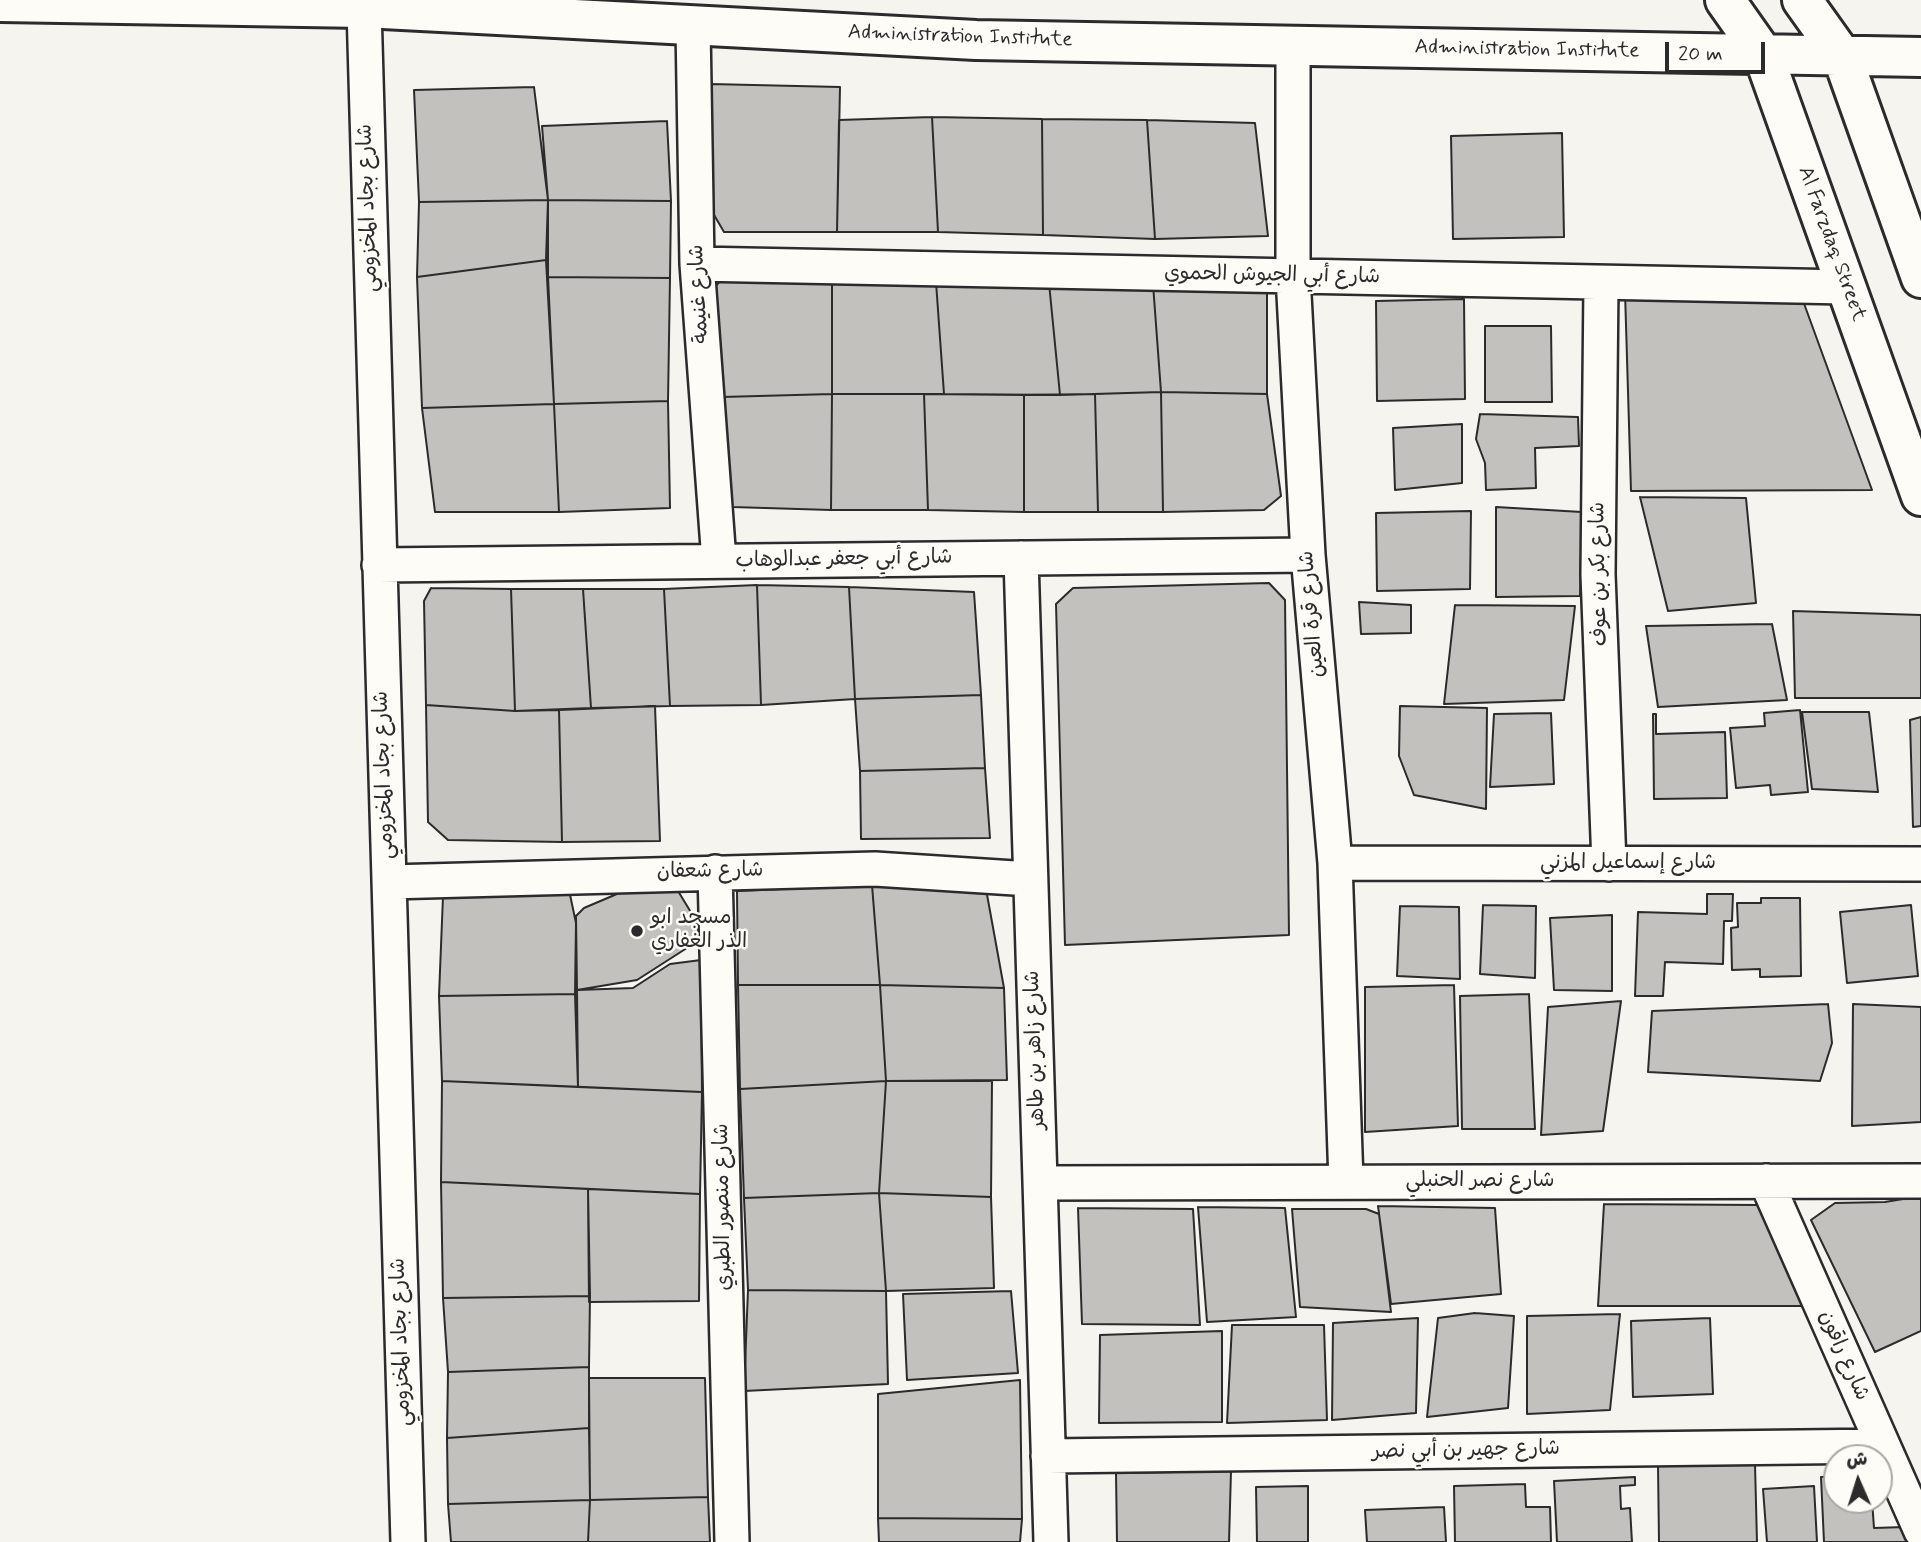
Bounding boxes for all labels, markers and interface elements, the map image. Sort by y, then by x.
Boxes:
street label: Administration Institute [847,20,1073,54]
scale bar [1669,28,1769,72]
street label: Administration Institute [1414,35,1640,65]
text: 20 m [1678,40,1723,68]
street label: شارع بجاد المخزومي [353,123,385,293]
street label: Al Farzdaq Street [1791,163,1871,325]
street label: شارع غنيمة [685,244,715,344]
street label: شارع أبي الجيوش الحموي [1164,262,1380,290]
street label: شارع بكر بن عوف [1586,502,1614,646]
street label: شارع أبي جعفر عبدالوهاب [735,546,953,574]
street label: شارع قرة العين [1295,550,1331,678]
street label: شارع بجاد المخزومي [369,690,401,860]
street label: شارع إسماعيل المزني [1540,851,1716,877]
street label: شارع شعفان [656,858,764,886]
place label: مسجد ابو الذر الغفاري [651,906,747,956]
marker: مسجد ابو الذر الغفاري [629,923,645,939]
street label: شارع زاهر بن طاهر [1021,970,1051,1130]
street label: شارع منصور الطبري [710,1123,738,1291]
street label: شارع نصر الحنبلي [1406,1169,1554,1195]
street label: شارع بجاد المخزومي [386,1257,418,1427]
street label: شارع راقون [1812,1307,1874,1405]
street label: شارع جهير بن أبي نصر [1372,1437,1560,1465]
north arrow [1823,1444,1893,1514]
text: ش [1846,1446,1868,1473]

